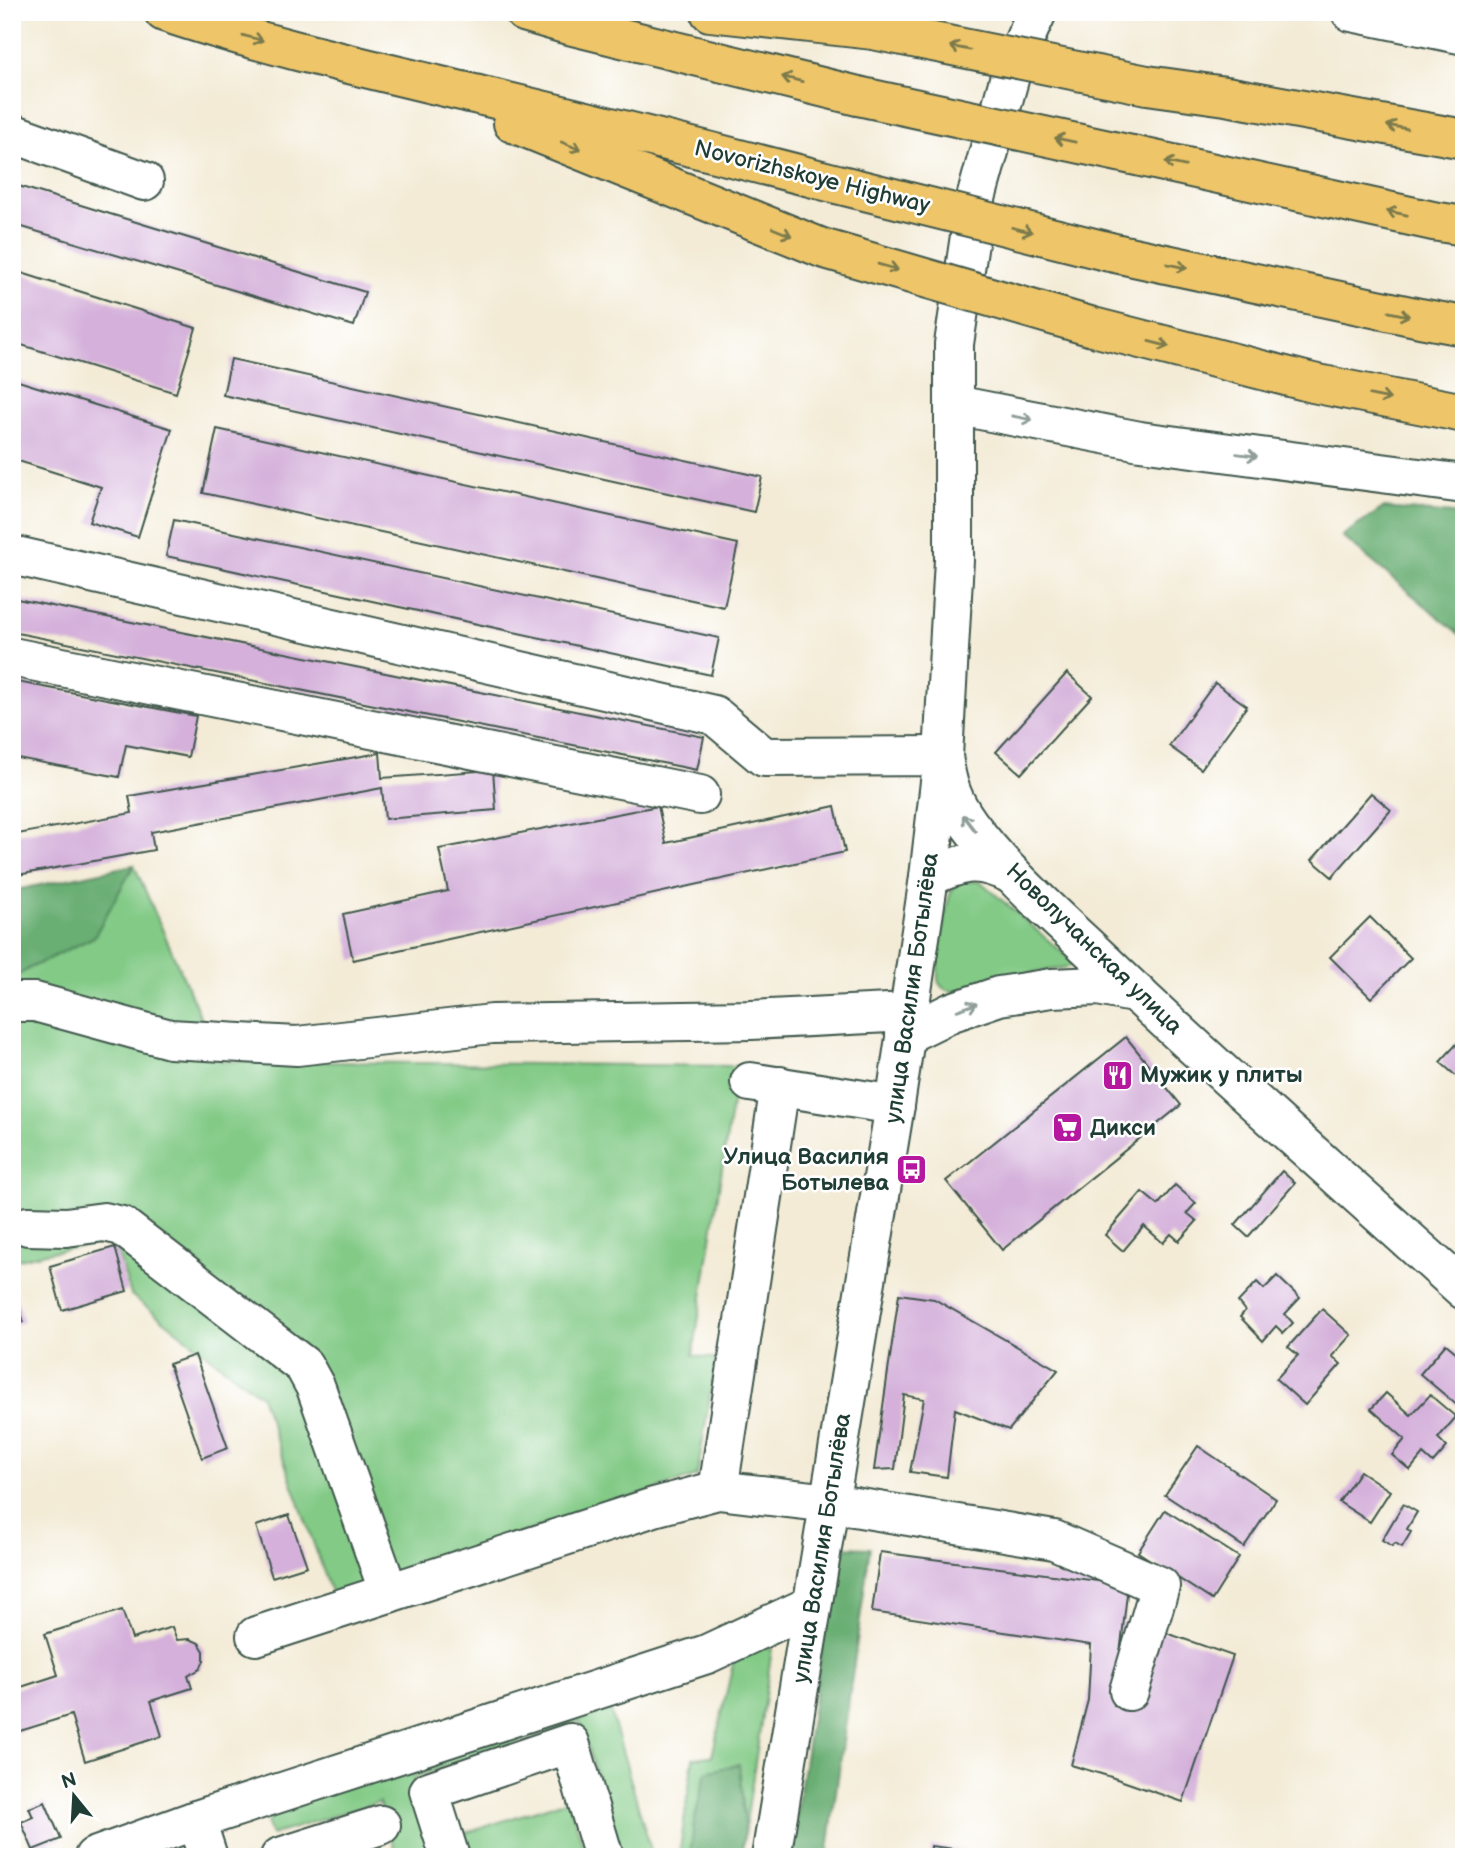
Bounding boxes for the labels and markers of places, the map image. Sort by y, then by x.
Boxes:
restaurant icon: Мужик у плиты [1100,1058,1134,1092]
place label: Мужик у плиты [1140,1061,1303,1089]
supermarket icon: Дикси [1050,1111,1084,1145]
place label: Дикси [1090,1114,1156,1142]
place label: Улица Василия Ботылева [724,1143,890,1197]
bus stop icon: Улица Василия Ботылева [895,1153,929,1187]

